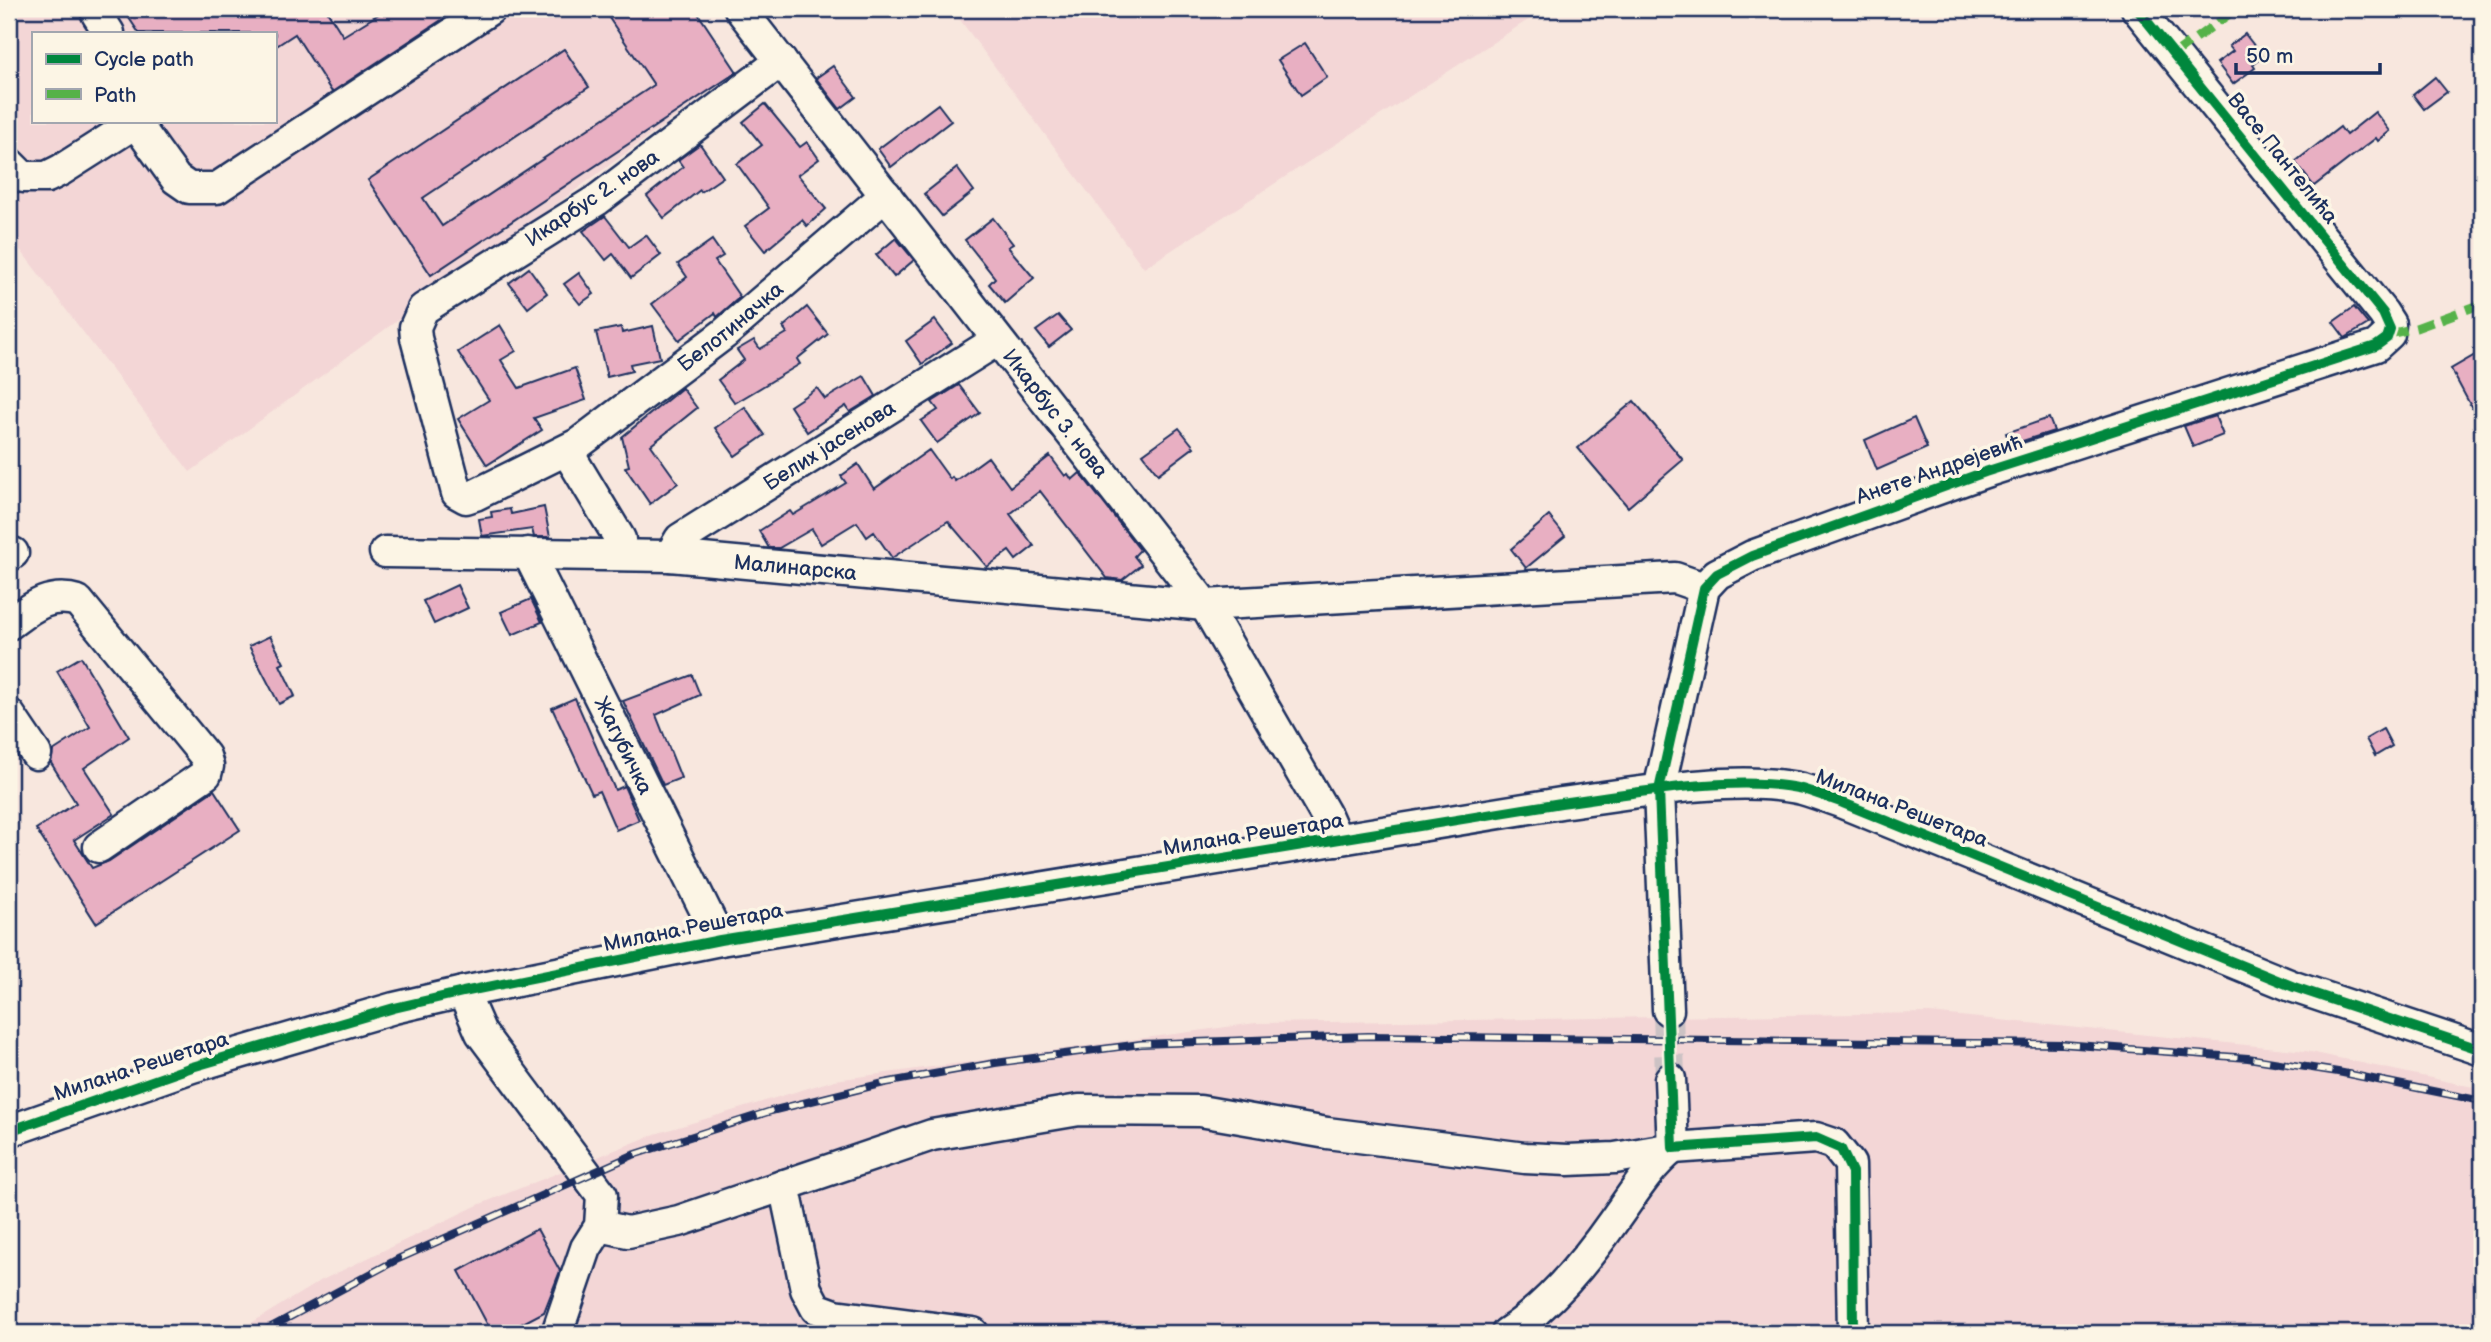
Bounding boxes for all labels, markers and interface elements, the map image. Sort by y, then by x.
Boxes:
legend [32,32,276,122]
scale bar [2236,32,2379,76]
text: 50 m [2246,44,2293,69]
text: Cycle path [94,47,194,72]
text: Path [94,83,136,108]
street label: Васе Пантелића [2222,88,2343,229]
street label: Икарбус 2. нова [521,144,664,252]
street label: Белотиначка [673,276,789,377]
street label: Икарбус 3. нова [997,344,1114,484]
street label: Белих јасенова [759,395,901,496]
street label: Анете Андрејевић [1852,429,2026,510]
street label: Малинарска [733,550,859,586]
street label: Жагубичка [588,693,658,799]
street label: Милана Решетара [1812,764,1992,853]
street label: Милана Решетара [1161,808,1346,861]
street label: Милана Решетара [601,898,786,957]
street label: Милана Решетара [51,1026,232,1107]

